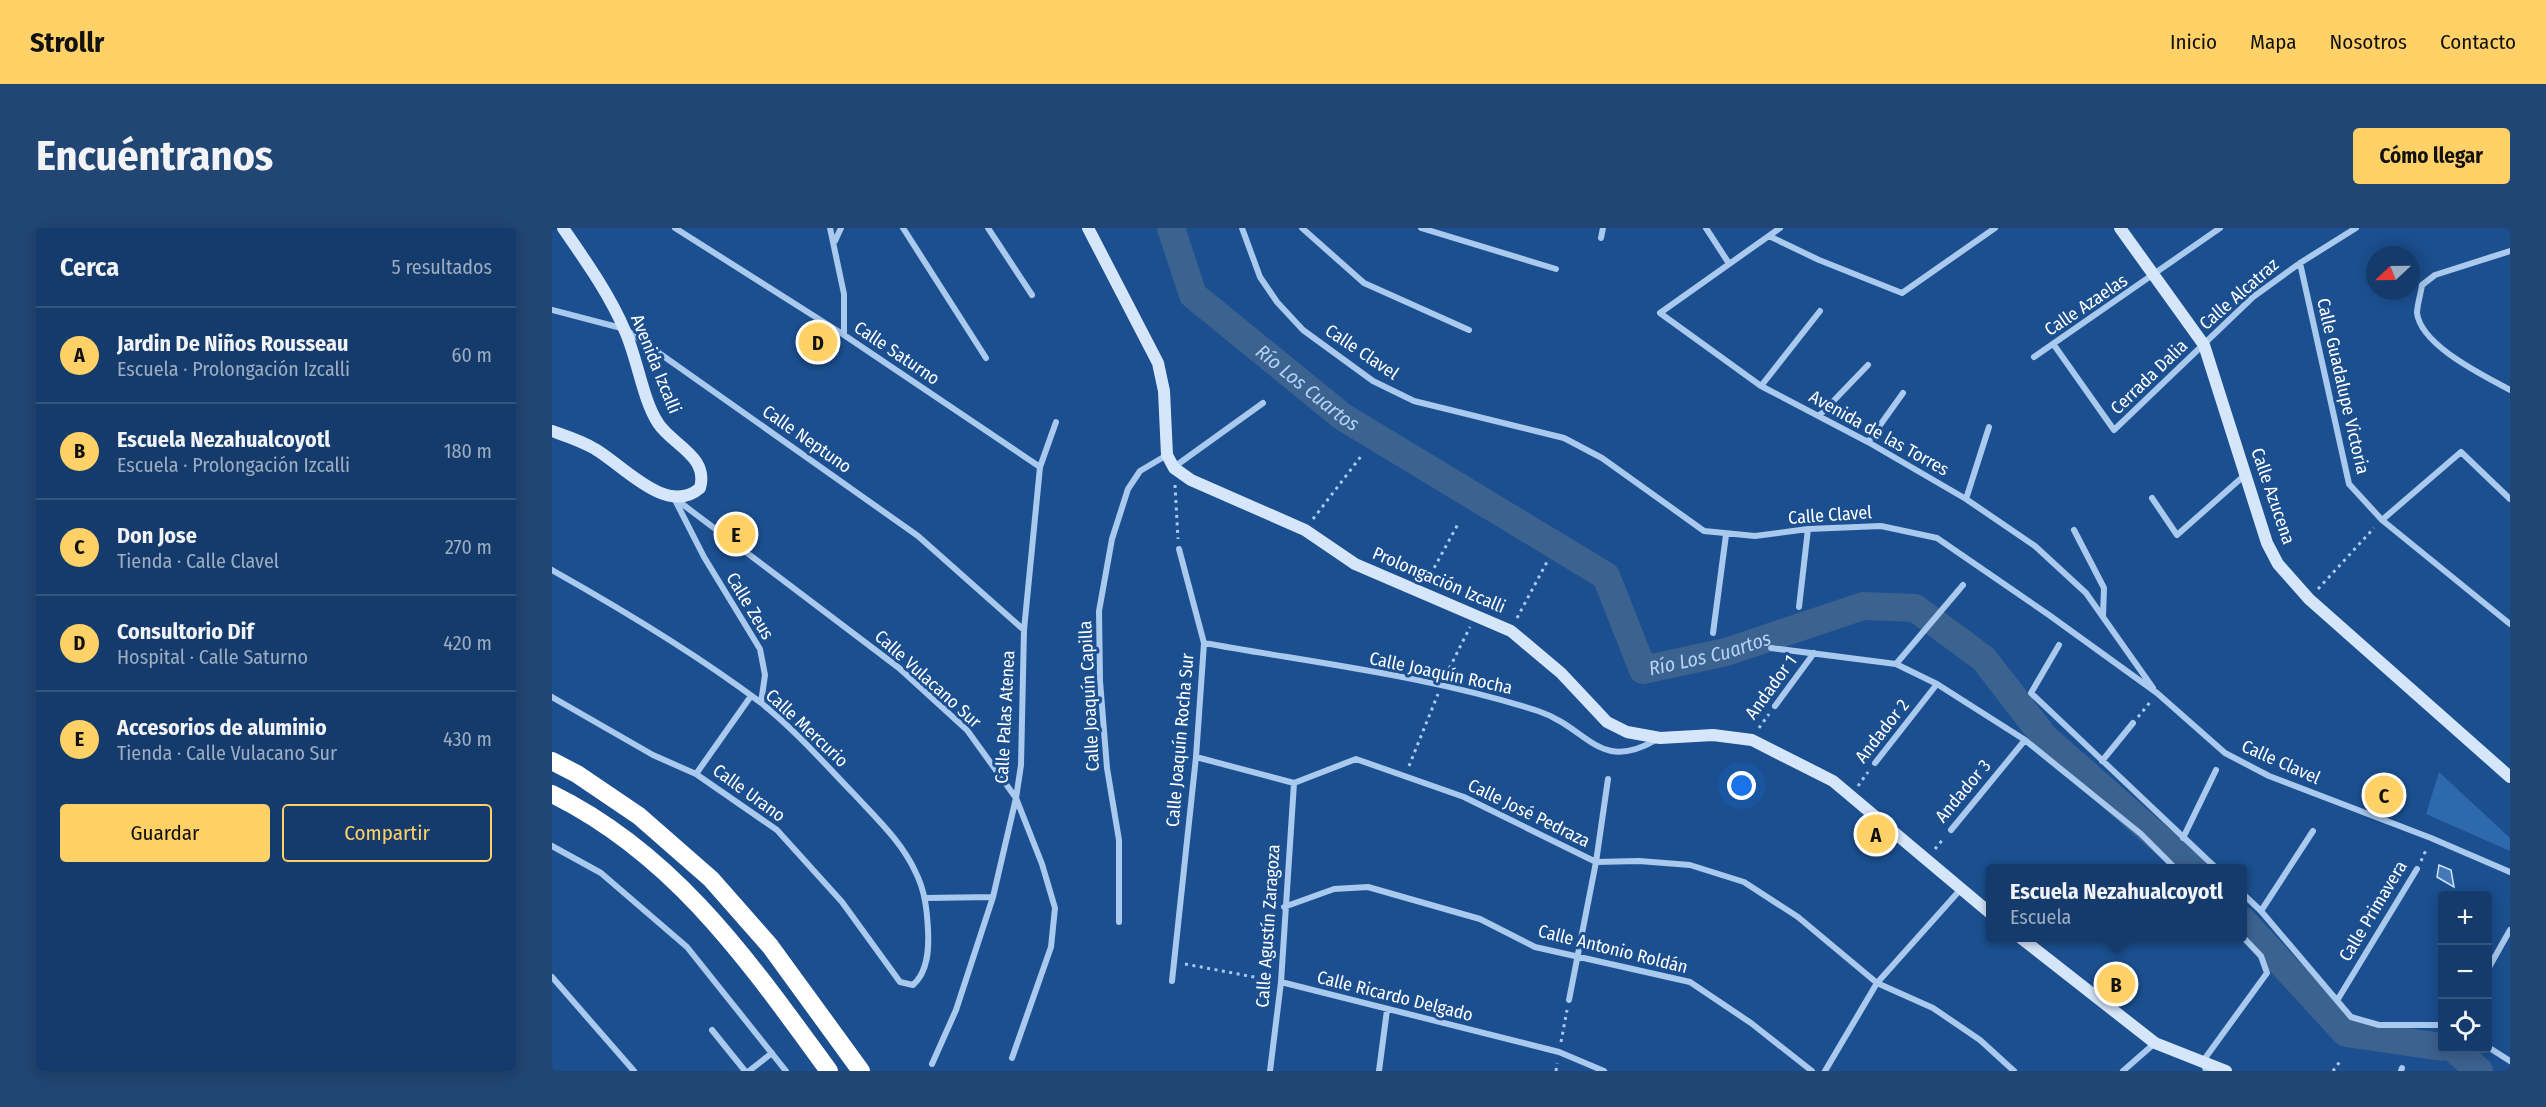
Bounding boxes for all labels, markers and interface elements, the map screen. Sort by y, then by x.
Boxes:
text: Strollr [30,26,104,59]
text: Inicio [2170,29,2217,55]
text: Mapa [2250,29,2297,55]
text: Nosotros [2330,29,2407,55]
text: Contacto [2440,29,2516,55]
button: Cómo llegar [2353,128,2510,184]
text: Encuéntranos [36,131,273,181]
north arrow [2366,246,2420,300]
text: Cerca [60,252,119,283]
street label: Calle Alcatraz [2195,254,2283,334]
text: 5 resultados [392,255,492,279]
street label: Calle Azaelas [2040,269,2132,341]
street label: Calle Guadalupe Victoria [2312,296,2374,476]
street label: Avenida Izcalli [626,311,686,417]
street label: Calle Saturno [850,316,944,390]
street label: Calle Clavel [1321,319,1403,385]
pin: D [798,320,838,364]
text: Jardin De Niños Rousseau [117,330,348,357]
street label: Cerrada Dalia [2106,335,2192,419]
water label: Río Los Cuartos [1251,339,1364,436]
text: A [74,343,85,367]
text: 60 m [452,343,492,367]
text: Escuela · Prolongación Izcalli [117,357,350,381]
street label: Avenida de las Torres [1805,385,1953,481]
street label: Calle Neptuno [758,400,856,478]
text: Escuela Nezahualcoyotl [117,426,330,453]
text: B [74,439,85,463]
text: 180 m [444,439,492,463]
street label: Calle Azucena [2246,445,2300,547]
text: Escuela · Prolongación Izcalli [117,453,350,477]
street label: Calle Clavel [1787,501,1873,529]
pin: E [716,512,756,556]
text: Don Jose [117,522,197,549]
text: C [74,535,85,559]
text: 270 m [445,535,492,559]
street label: Prolongación Izcalli [1369,542,1509,618]
text: Tienda · Calle Clavel [117,549,279,573]
street label: Calle Zeus [721,569,779,644]
text: Consultorio Dif [117,618,254,645]
street label: Calle Joaquín Capilla [1074,620,1104,772]
street label: Calle Vulacano Sur [870,625,986,733]
water label: Río Los Cuartos [1646,626,1774,680]
text: D [74,631,85,655]
text: 420 m [443,631,492,655]
text: Hospital · Calle Saturno [117,645,308,669]
street label: Calle Joaquín Rocha [1368,647,1515,699]
street label: Calle Palas Atenea [991,650,1019,784]
street label: Calle Joaquín Rocha Sur [1161,651,1199,828]
street label: Andador 1 [1740,651,1802,723]
street label: Calle Mercurio [761,684,853,772]
street label: Andador 2 [1850,695,1914,767]
text: Accesorios de aluminio [117,714,327,741]
text: E [75,727,84,751]
text: 430 m [443,727,492,751]
street label: Calle Clavel [2238,735,2324,789]
text: Tienda · Calle Vulacano Sur [117,741,337,765]
street label: Andador 3 [1930,755,1996,827]
street label: Calle Urano [708,759,790,827]
your location [1727,771,1756,800]
pin: C [2364,772,2404,818]
street label: Calle José Pedraza [1464,774,1594,852]
button: Guardar [60,804,270,862]
button: Compartir [282,804,492,862]
pin: A [1856,812,1896,856]
street label: Calle Agustín Zaragoza [1251,843,1285,1008]
street label: Calle Primavera [2334,856,2412,965]
popup [1986,864,2247,942]
text: Escuela Nezahualcoyotl [2010,878,2223,905]
map controls [2438,891,2492,1053]
button: + [2438,891,2492,945]
text: Escuela [2010,905,2071,929]
street label: Calle Antonio Roldán [1536,920,1690,978]
button: − [2438,945,2492,999]
pin: B [2096,962,2136,1006]
street label: Calle Ricardo Delgado [1315,966,1475,1026]
button: locate [2438,999,2492,1053]

